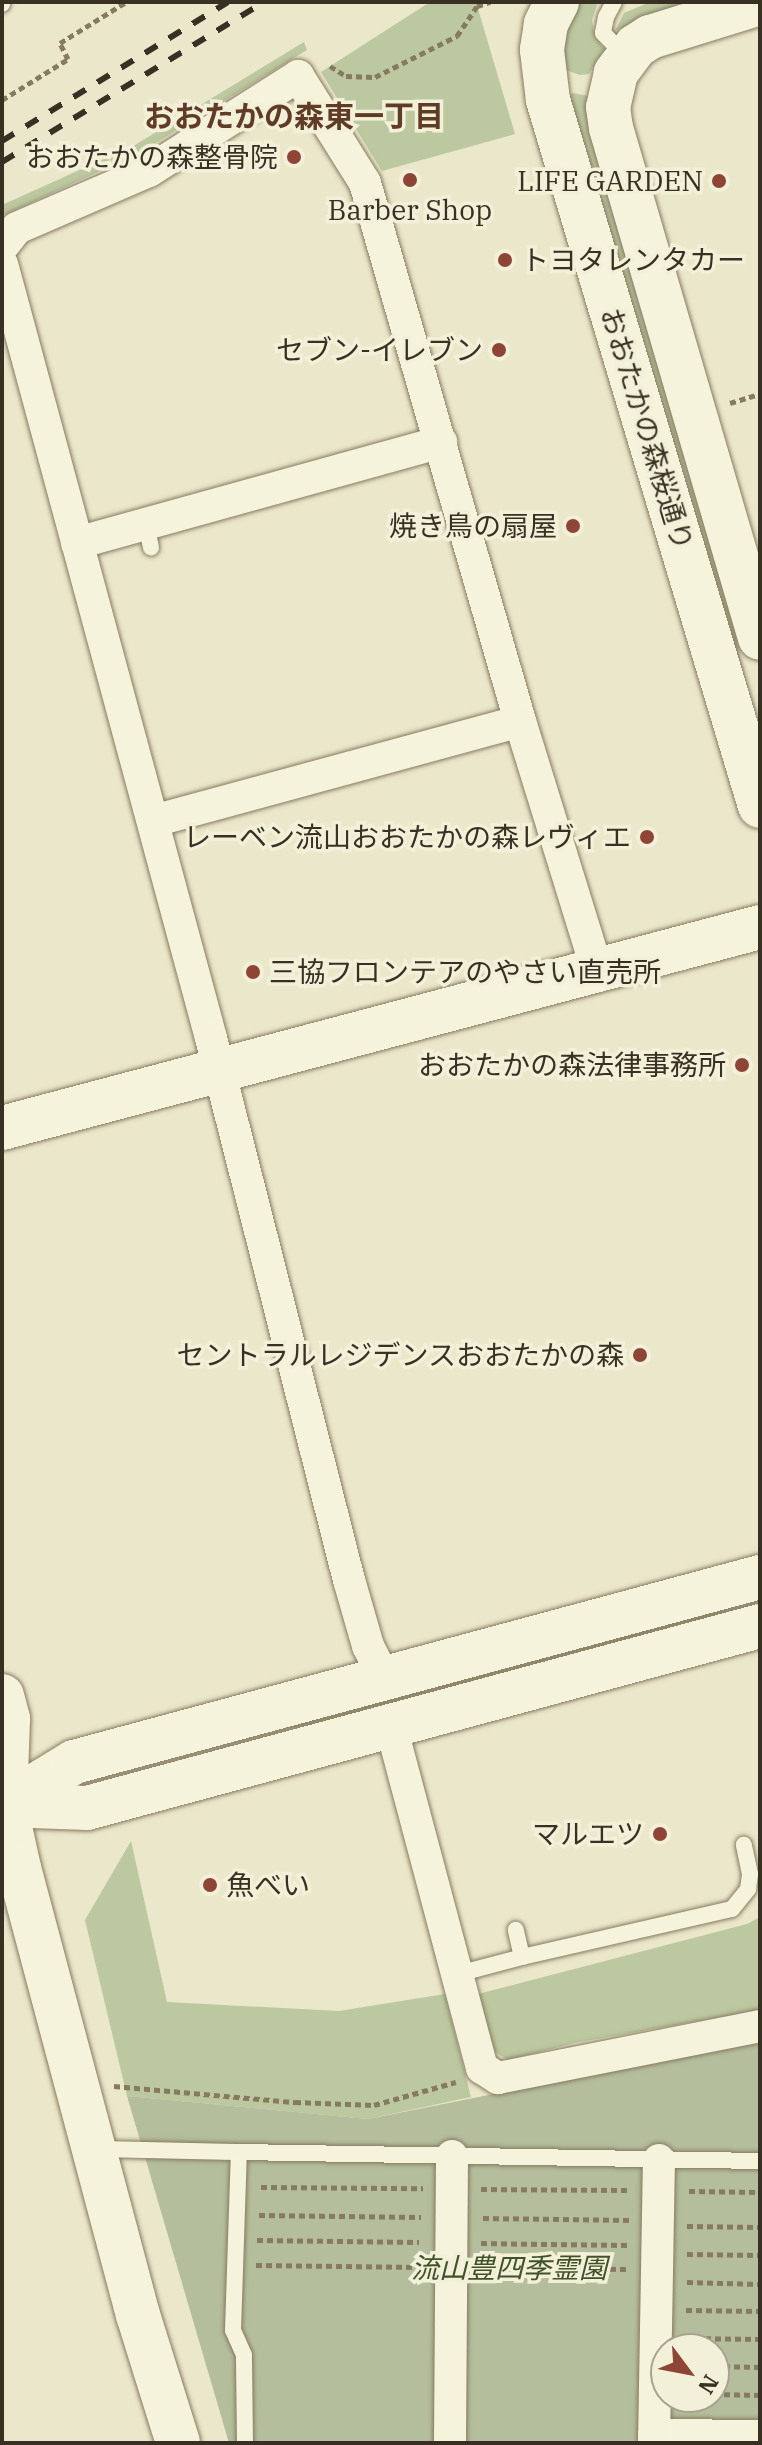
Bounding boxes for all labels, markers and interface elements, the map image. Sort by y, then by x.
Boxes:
district label: おおたかの森東一丁目 [144,98,444,134]
place label: おおたかの森整骨院 [26,140,278,174]
marker: おおたかの森整骨院 [285,148,303,166]
place label: LIFE GARDEN [517,164,703,198]
marker: Barber Shop [401,171,419,189]
marker: LIFE GARDEN [710,172,728,190]
place label: Barber Shop [328,193,492,227]
place label: トヨタレンタカー [521,243,745,277]
marker: トヨタレンタカー [496,251,514,269]
street label: おおたかの森桜通り [594,304,700,554]
place label: セブン-イレブン [276,333,483,367]
marker: セブン-イレブン [490,341,508,359]
place label: 焼き鳥の扇屋 [389,509,557,543]
marker: 焼き鳥の扇屋 [564,517,582,535]
place label: レーベン流山おおたかの森レヴィエ [183,820,631,854]
marker: レーベン流山おおたかの森レヴィエ [638,828,656,846]
place label: 三協フロンテアのやさい直売所 [269,955,661,989]
marker: 三協フロンテアのやさい直売所 [244,963,262,981]
place label: おおたかの森法律事務所 [418,1048,726,1082]
marker: おおたかの森法律事務所 [733,1056,751,1074]
place label: セントラルレジデンスおおたかの森 [176,1338,624,1372]
marker: セントラルレジデンスおおたかの森 [631,1346,649,1364]
place label: マルエツ [532,1817,644,1851]
marker: マルエツ [651,1825,669,1843]
place label: 魚べい [226,1868,310,1902]
marker: 魚べい [201,1876,219,1894]
park label: 流山豊四季霊園 [411,2251,607,2285]
north arrow [650,2333,730,2413]
text: N [692,2370,726,2400]

